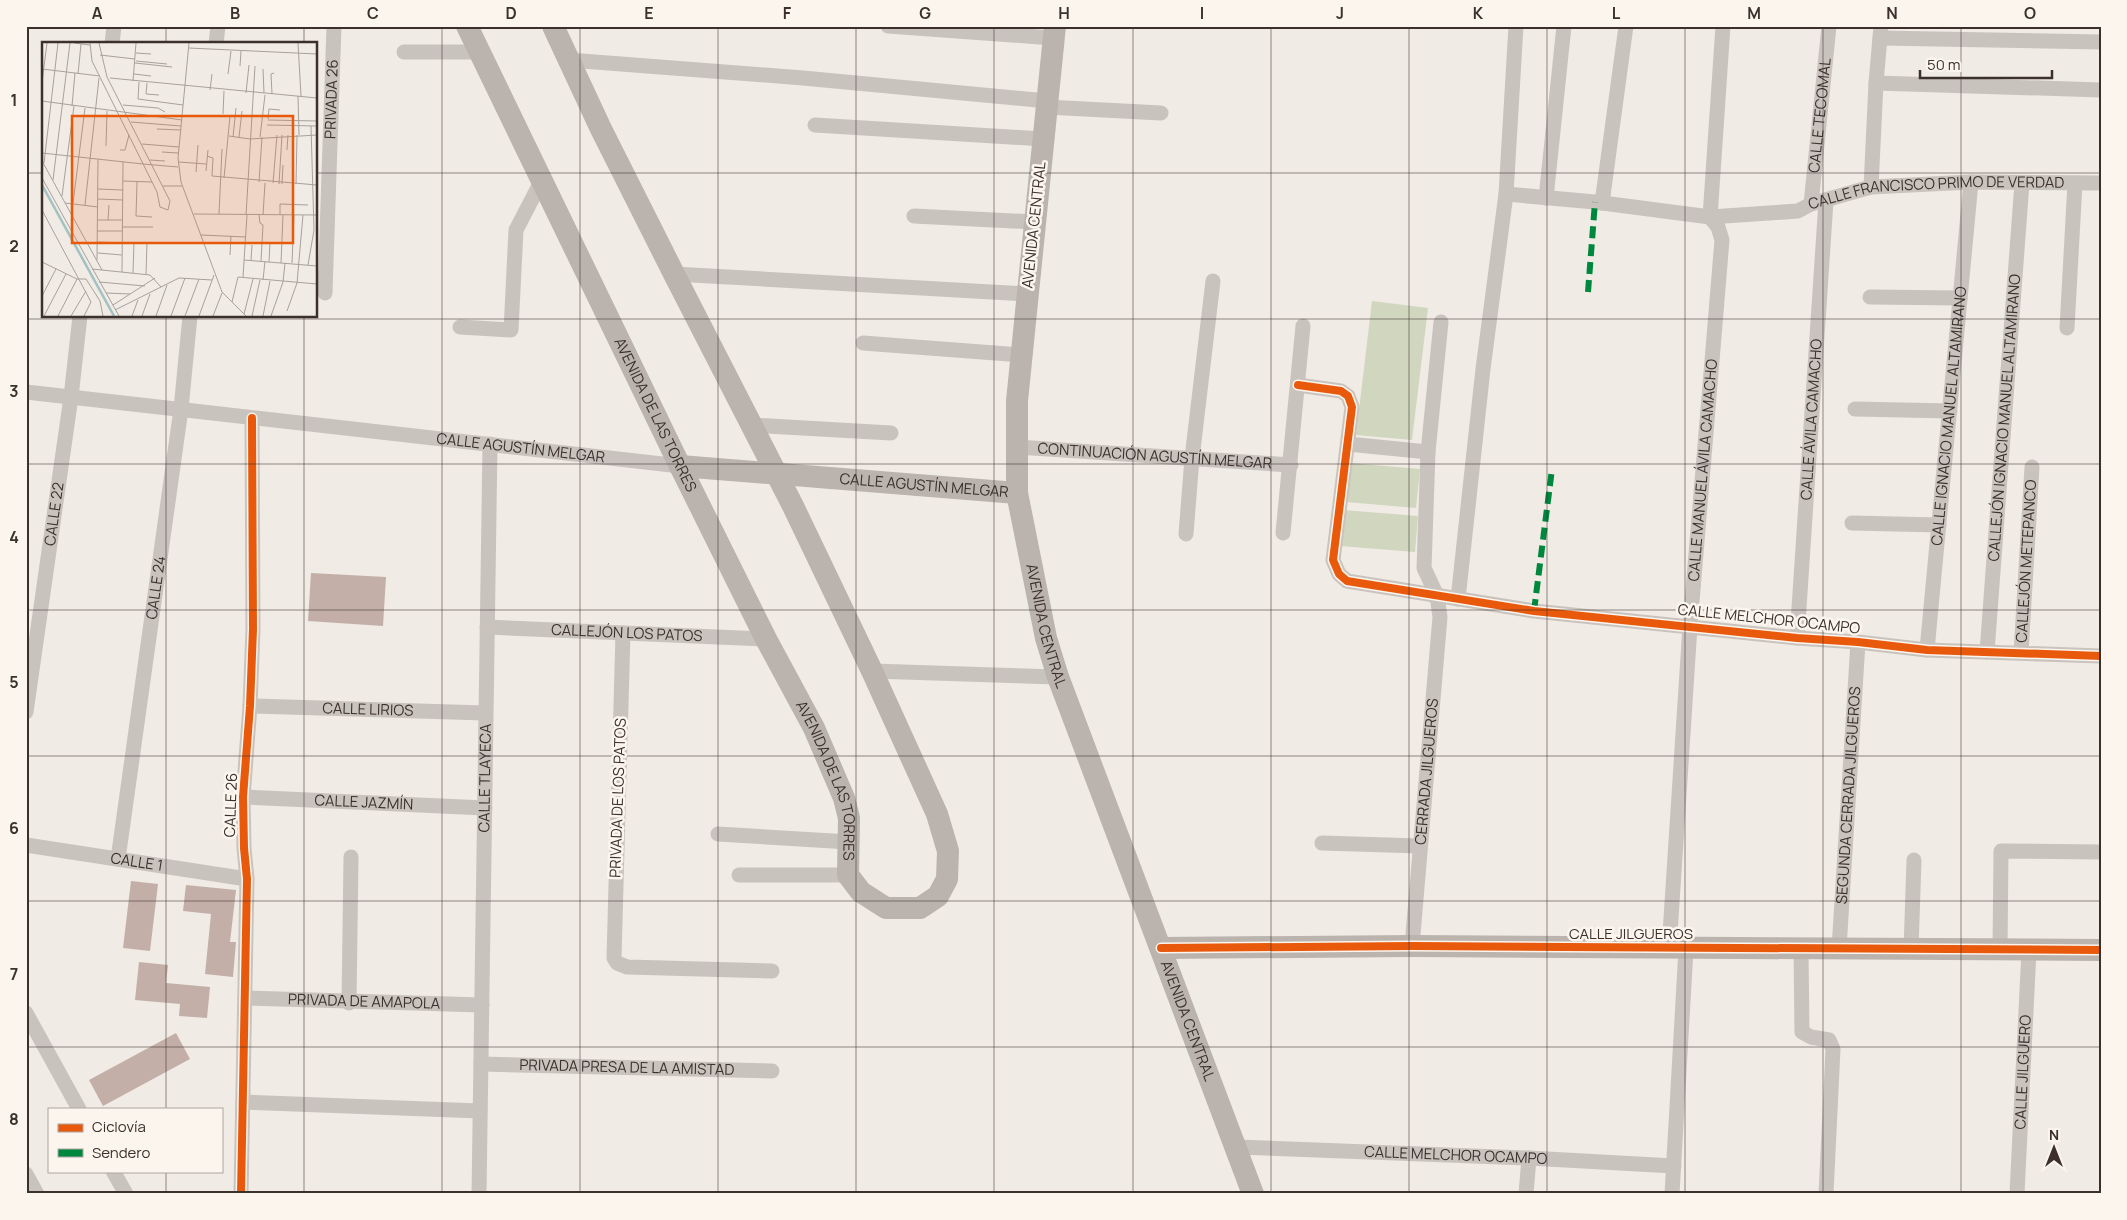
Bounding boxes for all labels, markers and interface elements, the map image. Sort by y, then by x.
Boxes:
text: A [92,2,103,24]
text: B [230,2,240,24]
text: C [367,2,379,24]
text: D [505,2,517,24]
text: E [644,2,654,24]
text: F [783,2,792,24]
text: G [919,2,931,24]
text: H [1058,2,1070,24]
text: I [1200,2,1204,24]
text: J [1336,2,1344,24]
text: K [1473,2,1484,24]
text: L [1612,2,1621,24]
text: M [1747,2,1761,24]
text: N [1886,2,1898,24]
text: O [2024,2,2036,24]
inset map [42,42,318,318]
scale bar [1920,48,2052,80]
text: 50 m [1927,54,1961,75]
street label: CALLE TECOMAL [1803,57,1836,174]
street label: PRIVADA 26 [319,59,343,139]
text: 1 [10,89,18,111]
street label: AVENIDA CENTRAL [1016,160,1051,289]
street label: CALLE FRANCISCO PRIMO DE VERDAD [1806,171,2064,214]
text: 2 [9,235,19,257]
street label: CALLEJÓN IGNACIO MANUEL ALTAMIRANO [1983,273,2025,562]
street label: CALLE IGNACIO MANUEL ALTAMIRANO [1926,285,1971,546]
street label: AVENIDA DE LAS TORRES [609,334,702,495]
street label: CALLE ÁVILA CAMACHO [1795,338,1827,501]
street label: CALLE MANUEL ÁVILA CAMACHO [1683,358,1722,582]
text: 3 [9,380,19,402]
street label: CALLE AGUSTÍN MELGAR [435,428,606,467]
street label: CONTINUACIÓN AGUSTÍN MELGAR [1037,437,1273,474]
street label: CALLE AGUSTÍN MELGAR [839,468,1010,502]
street label: CALLEJÓN METEPANCO [2011,479,2041,643]
street label: CALLE 22 [39,481,69,547]
text: 4 [9,526,19,548]
street label: CALLE 24 [141,554,170,621]
street label: AVENIDA CENTRAL [1021,562,1072,691]
street label: CALLE MELCHOR OCAMPO [1677,598,1861,639]
street label: CALLEJÓN LOS PATOS [551,619,703,646]
text: 5 [9,671,19,693]
street label: SEGUNDA CERRADA JILGUEROS [1831,686,1865,905]
street label: CALLE LIRIOS [322,697,414,721]
street label: AVENIDA DE LAS TORRES [791,697,860,861]
street label: CERRADA JILGUEROS [1410,697,1443,846]
street label: PRIVADA DE LOS PATOS [604,718,631,878]
street label: CALLE TLAYECA [473,723,496,832]
street label: CALLE 26 [219,772,242,838]
street label: CALLE JAZMÍN [314,789,414,815]
text: 6 [9,817,19,839]
street label: CALLE 1 [109,847,164,876]
street label: CALLE JILGUEROS [1569,923,1693,944]
street label: AVENIDA CENTRAL [1156,957,1221,1084]
text: 7 [10,963,18,985]
street label: PRIVADA DE AMAPOLA [288,988,441,1014]
street label: CALLE JILGUERO [2009,1014,2036,1130]
street label: PRIVADA PRESA DE LA AMISTAD [519,1054,735,1080]
text: 8 [9,1108,19,1130]
legend [48,1108,222,1172]
text: Ciclovía [92,1116,146,1137]
north arrow [2030,1122,2080,1172]
text: N [2049,1125,2059,1144]
street label: CALLE MELCHOR OCAMPO [1364,1141,1548,1169]
text: Sendero [92,1142,151,1163]

